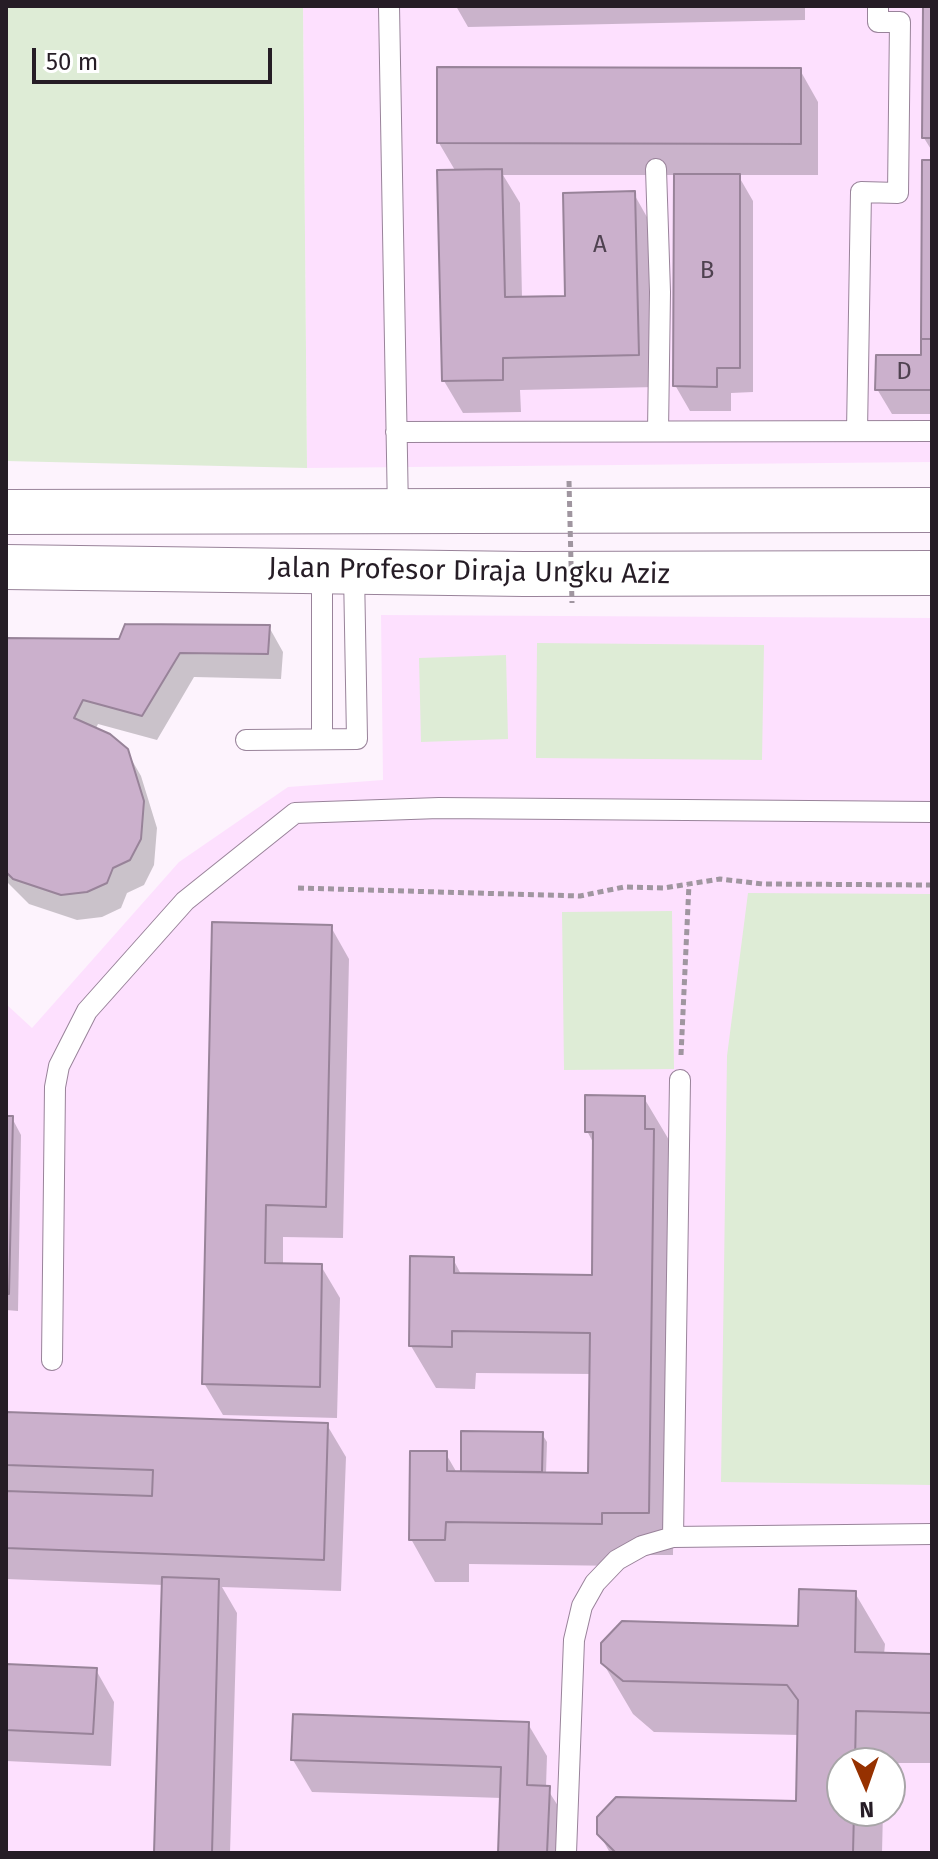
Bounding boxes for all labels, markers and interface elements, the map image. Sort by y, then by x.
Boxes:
scale bar [36,32,276,82]
text: 50 m [46,48,98,76]
house number: A [593,231,607,259]
house number: B [700,257,714,285]
house number: D [896,358,912,386]
street label: Jalan Profesor Diraja Ungku Aziz [268,552,670,592]
north arrow [826,1747,906,1827]
text: N [859,1796,875,1823]

